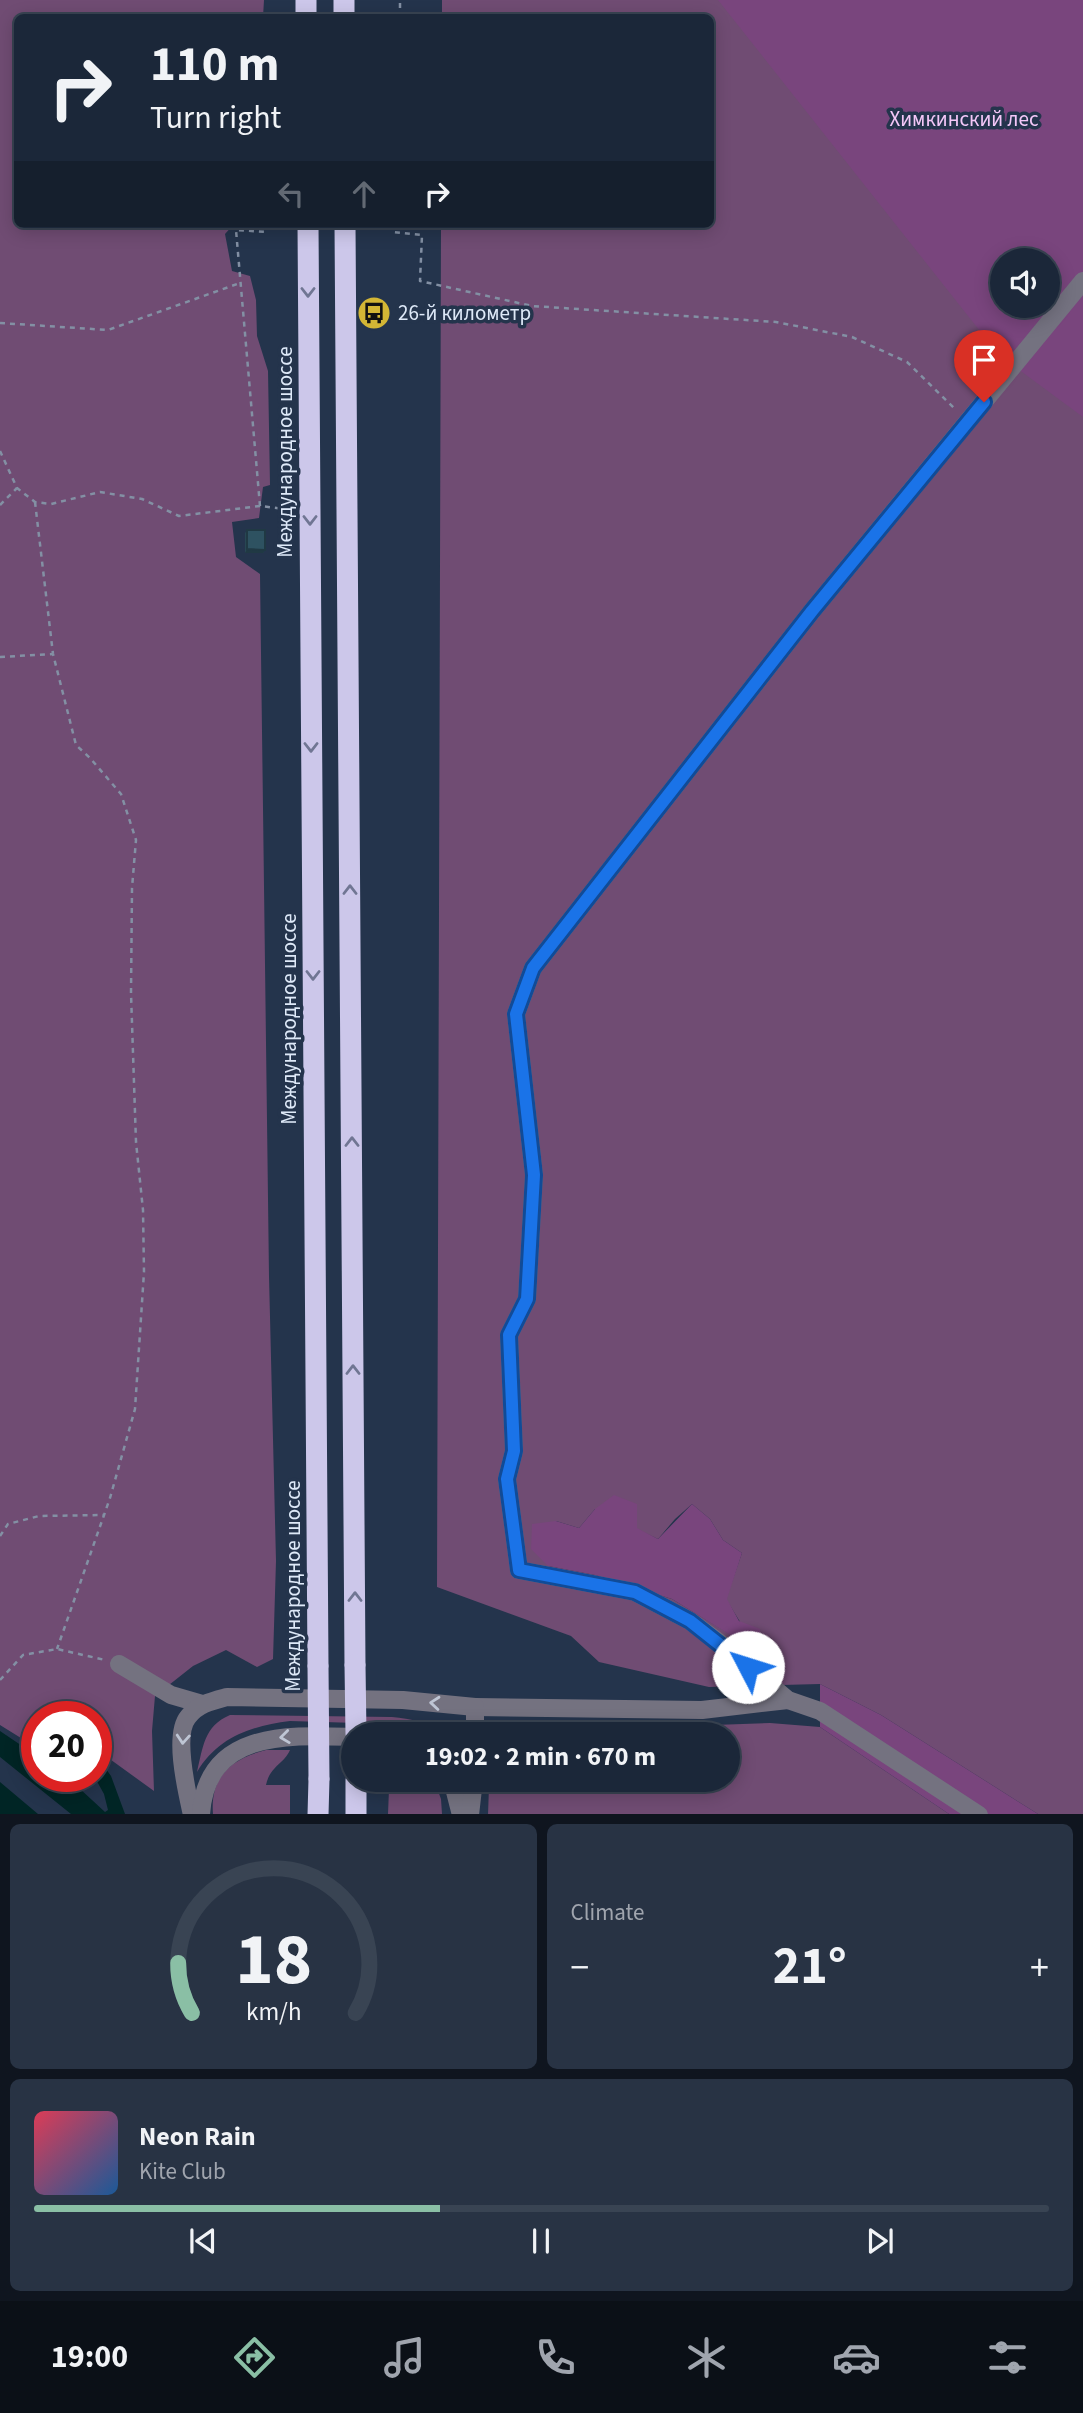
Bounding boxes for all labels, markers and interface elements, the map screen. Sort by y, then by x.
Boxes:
text: 110 m [150,30,279,100]
icon: right [35,42,126,133]
text: Turn right [150,95,281,141]
park label: Химкинский лес [889,104,1039,134]
icon: left [272,175,310,213]
icon: ahead [345,175,383,213]
icon: right [418,175,456,213]
map controls [990,248,1060,318]
button: sound [990,248,1060,318]
one-way arrow [300,287,316,298]
bus stop icon: 26-й километр [355,294,393,332]
place label: 26-й километр [398,298,531,328]
pin [954,330,1014,402]
icon: arrive [965,341,1003,379]
street label: Международное шоссе [270,346,300,558]
one-way arrow [302,515,318,525]
one-way arrow [304,742,319,753]
one-way arrow [342,885,358,895]
street label: Международное шоссе [274,913,304,1125]
one-way arrow [305,970,321,980]
one-way arrow [344,1137,360,1147]
one-way arrow [345,1364,361,1375]
street label: Международное шоссе [278,1480,308,1692]
one-way arrow [347,1591,363,1602]
position arrow [711,1630,785,1704]
one-way arrow [429,1696,440,1711]
speed limit sign: 20 [21,1701,112,1792]
one-way arrow [280,1729,291,1744]
one-way arrow [176,1734,191,1745]
text: 19:02 · 2 min · 670 m [425,1738,656,1775]
text: Climate [571,1896,644,1929]
text: 18 [235,1908,312,2012]
text: 21° [773,1930,847,2004]
text: − [571,1941,589,1995]
text: + [1030,1941,1049,1995]
text: km/h [246,1993,301,2029]
text: Neon Rain [139,2118,256,2155]
text: Kite Club [139,2155,226,2188]
icon: previous [184,2222,222,2260]
icon: pause [522,2222,560,2260]
icon: next [861,2222,899,2260]
icon: directions [230,2333,279,2382]
icon: music [380,2333,429,2382]
icon: phone [531,2333,580,2382]
icon: climate [682,2333,731,2382]
icon: car [832,2333,881,2382]
icon: filters [983,2333,1032,2382]
text: 19:00 [51,2334,128,2380]

